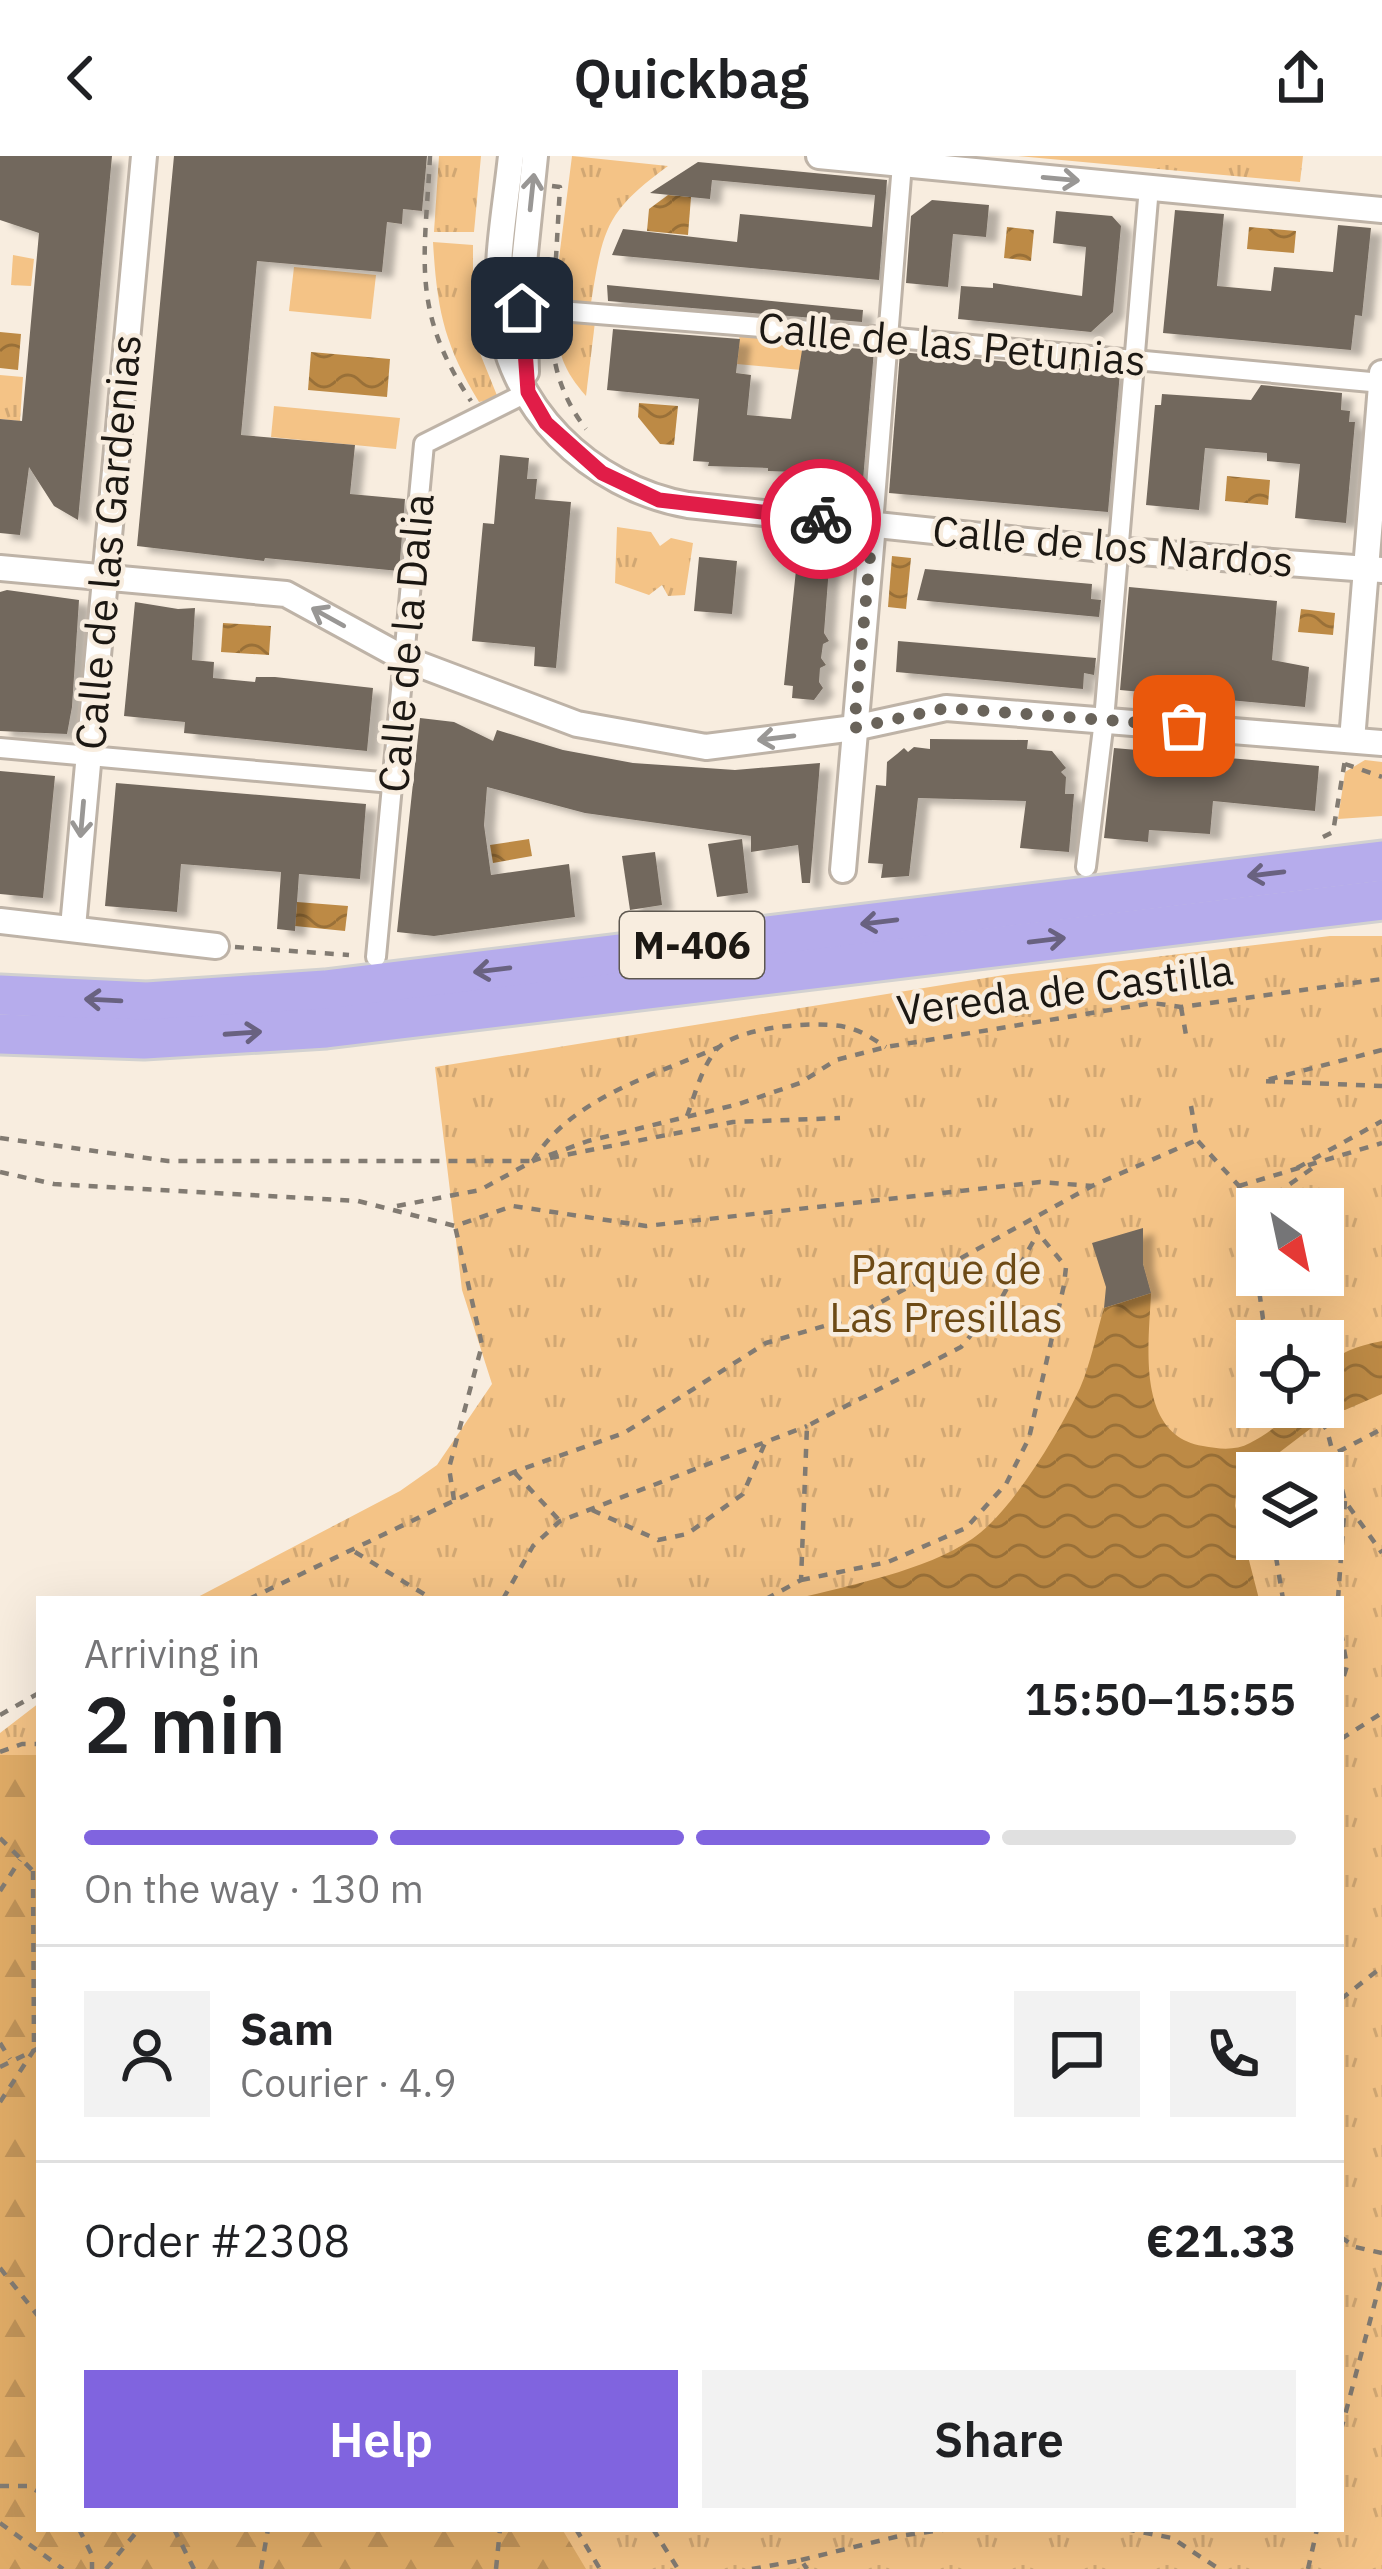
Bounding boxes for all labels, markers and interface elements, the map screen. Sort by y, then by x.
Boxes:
text: Quickbag [573,43,809,113]
icon: back [48,45,114,111]
icon: share [1268,45,1334,111]
one-way arrow [1041,168,1080,191]
one-way arrow [521,173,544,212]
pin [471,257,573,359]
icon: home [489,275,555,341]
street label: Calle de las Petunias [756,299,1148,388]
street label: Calle de las Gardenias [62,332,153,752]
courier [761,459,881,579]
icon: bike [788,486,854,552]
street label: Calle de la Dalia [365,491,446,795]
street label: Calle de los Nardos [930,502,1296,589]
one-way arrow [311,605,346,628]
pin [1133,675,1235,777]
icon: bag [1151,693,1217,759]
one-way arrow [757,727,796,749]
one-way arrow [71,799,94,838]
one-way arrow [1247,864,1286,886]
one-way arrow [860,911,899,934]
road number: M-406 [620,912,764,978]
one-way arrow [1027,928,1066,950]
street label: Vereda de Castilla [894,942,1236,1037]
one-way arrow [473,959,512,981]
one-way arrow [84,988,123,1011]
one-way arrow [223,1021,262,1044]
north arrow [1236,1188,1344,1296]
map controls [1236,1188,1344,1560]
park label: Parque de Las Presillas [829,1241,1063,1344]
button: locate [1236,1320,1344,1428]
button: layers [1236,1452,1344,1560]
text: Arriving in [84,1628,260,1679]
text: 15:50–15:55 [1025,1669,1296,1727]
text: 2 min [84,1673,286,1774]
text: On the way · 130 m [84,1863,424,1914]
button: person [84,1991,210,2117]
button: chat [1014,1991,1140,2117]
button: phone [1170,1991,1296,2117]
text: Sam [240,1999,334,2057]
text: Courier · 4.9 [240,2057,457,2108]
text: Order #2308 [84,2211,350,2269]
text: €21.33 [1146,2211,1296,2269]
button: Help [84,2370,678,2508]
button: Share [702,2370,1296,2508]

